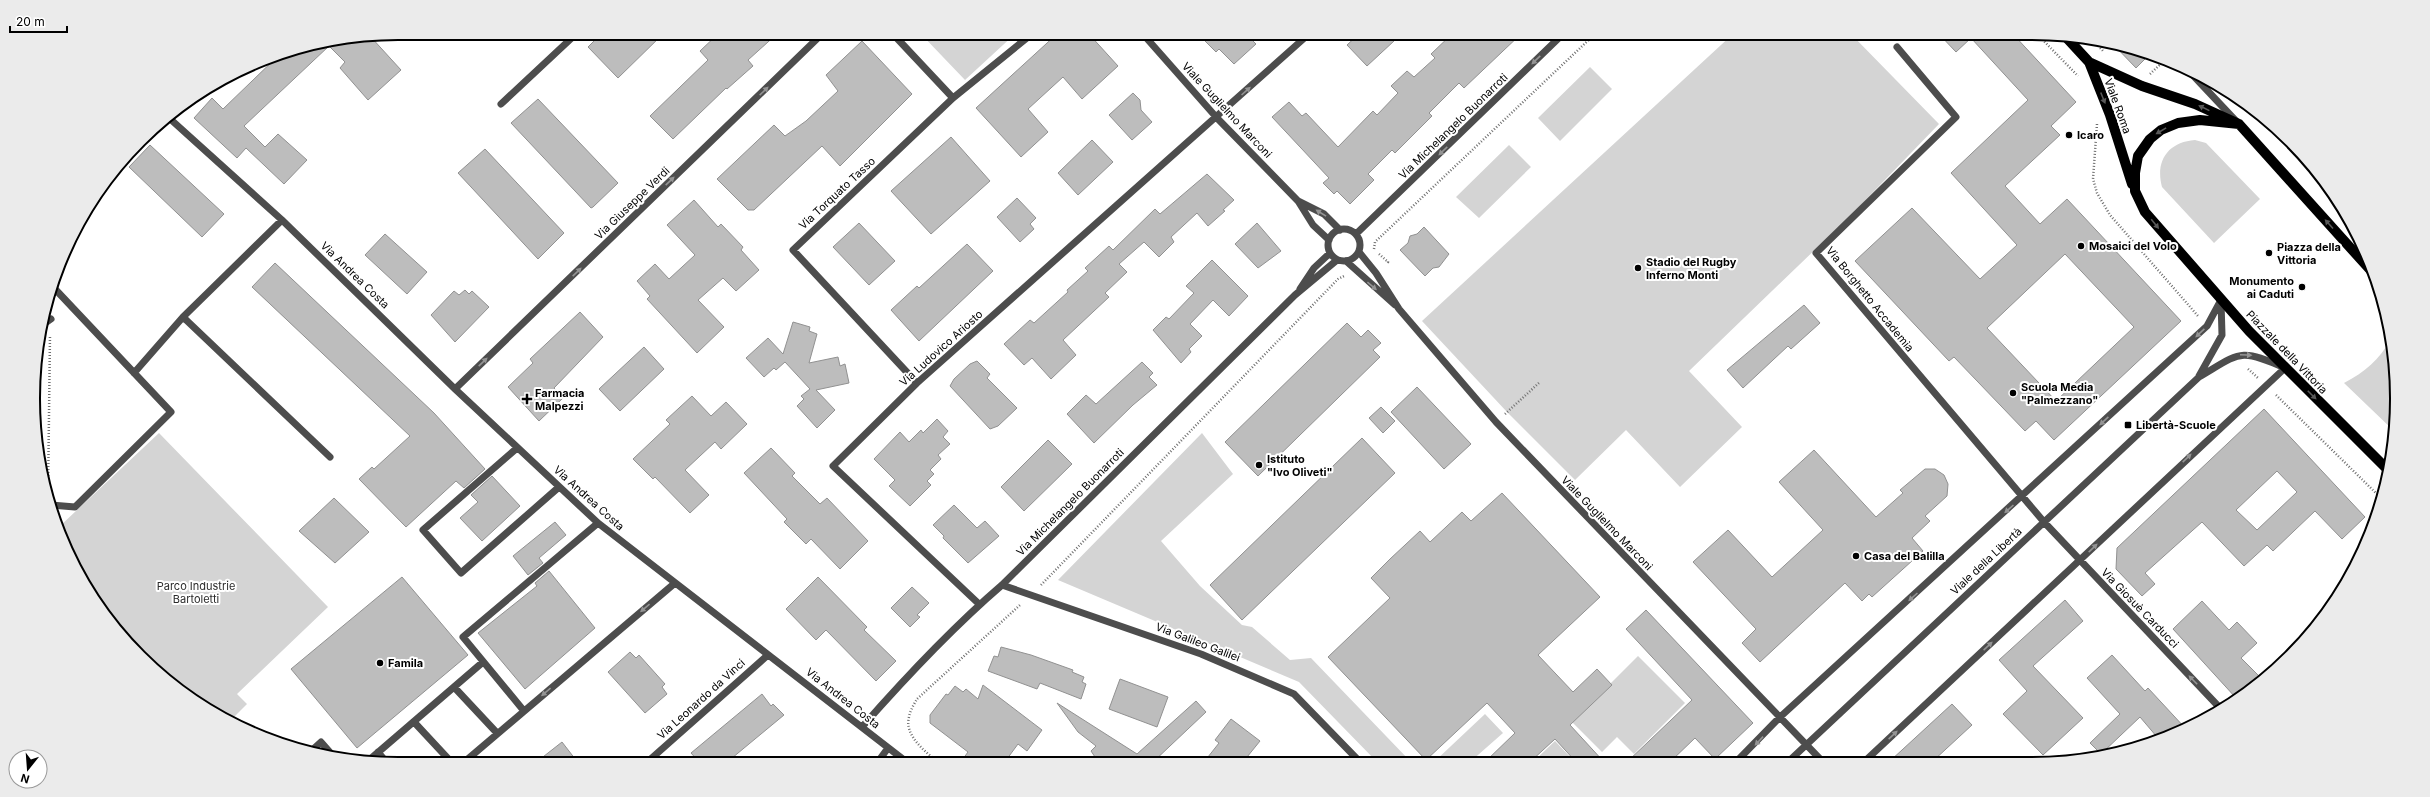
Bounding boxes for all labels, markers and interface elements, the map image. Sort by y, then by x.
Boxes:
scale bar [10,8,67,34]
text: 20 m [16,14,45,29]
one-way arrow [1531,55,1541,65]
street label: Viale Guglielmo Marconi [1179,59,1275,161]
street label: Via Michelangelo Buonarroti [1396,70,1510,182]
street label: Viale Roma [2102,76,2134,136]
one-way arrow [759,86,769,96]
one-way arrow [1241,87,1251,96]
one-way arrow [2101,93,2107,105]
one-way arrow [2198,105,2210,111]
one-way arrow [2156,127,2166,135]
place label: Icaro [2077,128,2104,142]
marker: Icaro [2064,130,2074,140]
one-way arrow [1438,146,1448,155]
street label: Via Torquato Tasso [796,154,878,232]
street label: Via Giuseppe Verdi [592,164,672,242]
one-way arrow [665,176,675,186]
one-way arrow [1316,209,1326,217]
one-way arrow [2151,219,2159,230]
one-way arrow [2325,220,2334,229]
street label: Via Andrea Costa [318,239,392,311]
place label: Mosaici del Volo [2089,239,2177,253]
place label: Piazza della Vittoria [2277,240,2341,267]
marker: Mosaici del Volo [2076,241,2086,251]
street label: Via Borghetto Accademia [1823,243,1917,355]
marker: Piazza della Vittoria [2264,248,2274,258]
place label: Stadio del Rugby Inferno Monti [1646,255,1737,282]
marker: Stadio del Rugby Inferno Monti [1633,263,1643,273]
one-way arrow [572,267,582,276]
place label: Monumento ai Caduti [2229,274,2294,301]
one-way arrow [1366,282,1377,291]
marker: Monumento ai Caduti [2297,282,2307,292]
street label: Via Ludovico Ariosto [896,307,986,389]
street label: Piazzale della Vittoria [2243,307,2331,397]
one-way arrow [2195,328,2205,337]
one-way arrow [2240,351,2252,358]
one-way arrow [478,357,488,367]
place label: Scuola Media "Palmezzano" [2021,380,2098,407]
place label: Farmacia Malpezzi [535,386,584,413]
marker: Scuola Media "Palmezzano" [2008,388,2018,398]
one-way arrow [2307,390,2317,400]
marker: Farmacia Malpezzi [522,394,532,404]
one-way arrow [2100,416,2109,425]
place label: Libertà-Scuole [2136,418,2216,432]
marker: Libertà-Scuole [2123,420,2133,430]
street label: Via Michelangelo Buonarroti [1013,445,1127,559]
place label: Istituto "Ivo Oliveti" [1267,452,1332,479]
one-way arrow [2183,454,2192,463]
marker: Istituto "Ivo Oliveti" [1254,460,1264,470]
street label: Via Andrea Costa [551,463,627,533]
street label: Viale Guglielmo Marconi [1558,473,1656,573]
one-way arrow [2004,504,2014,514]
street label: Viale della Libertà [1947,524,2025,598]
one-way arrow [2088,543,2098,552]
place label: Casa del Balilla [1864,549,1945,563]
marker: Casa del Balilla [1851,551,1861,561]
street label: Via Giosuè Carducci [2098,565,2182,651]
park label: Parco Industrie Bartoletti [157,579,235,606]
one-way arrow [1908,592,1918,601]
one-way arrow [640,603,651,612]
street label: Via Galileo Galilei [1154,619,1242,665]
one-way arrow [1983,641,1993,651]
place label: Famila [388,656,423,670]
street label: Via Leonardo da Vinci [654,656,748,742]
marker: Famila [375,658,385,668]
street label: Via Andrea Costa [803,665,883,731]
one-way arrow [2189,675,2198,685]
one-way arrow [541,687,551,696]
one-way arrow [1888,730,1898,739]
one-way arrow [1755,736,1764,745]
north arrow [8,749,48,789]
text: N [19,771,31,786]

